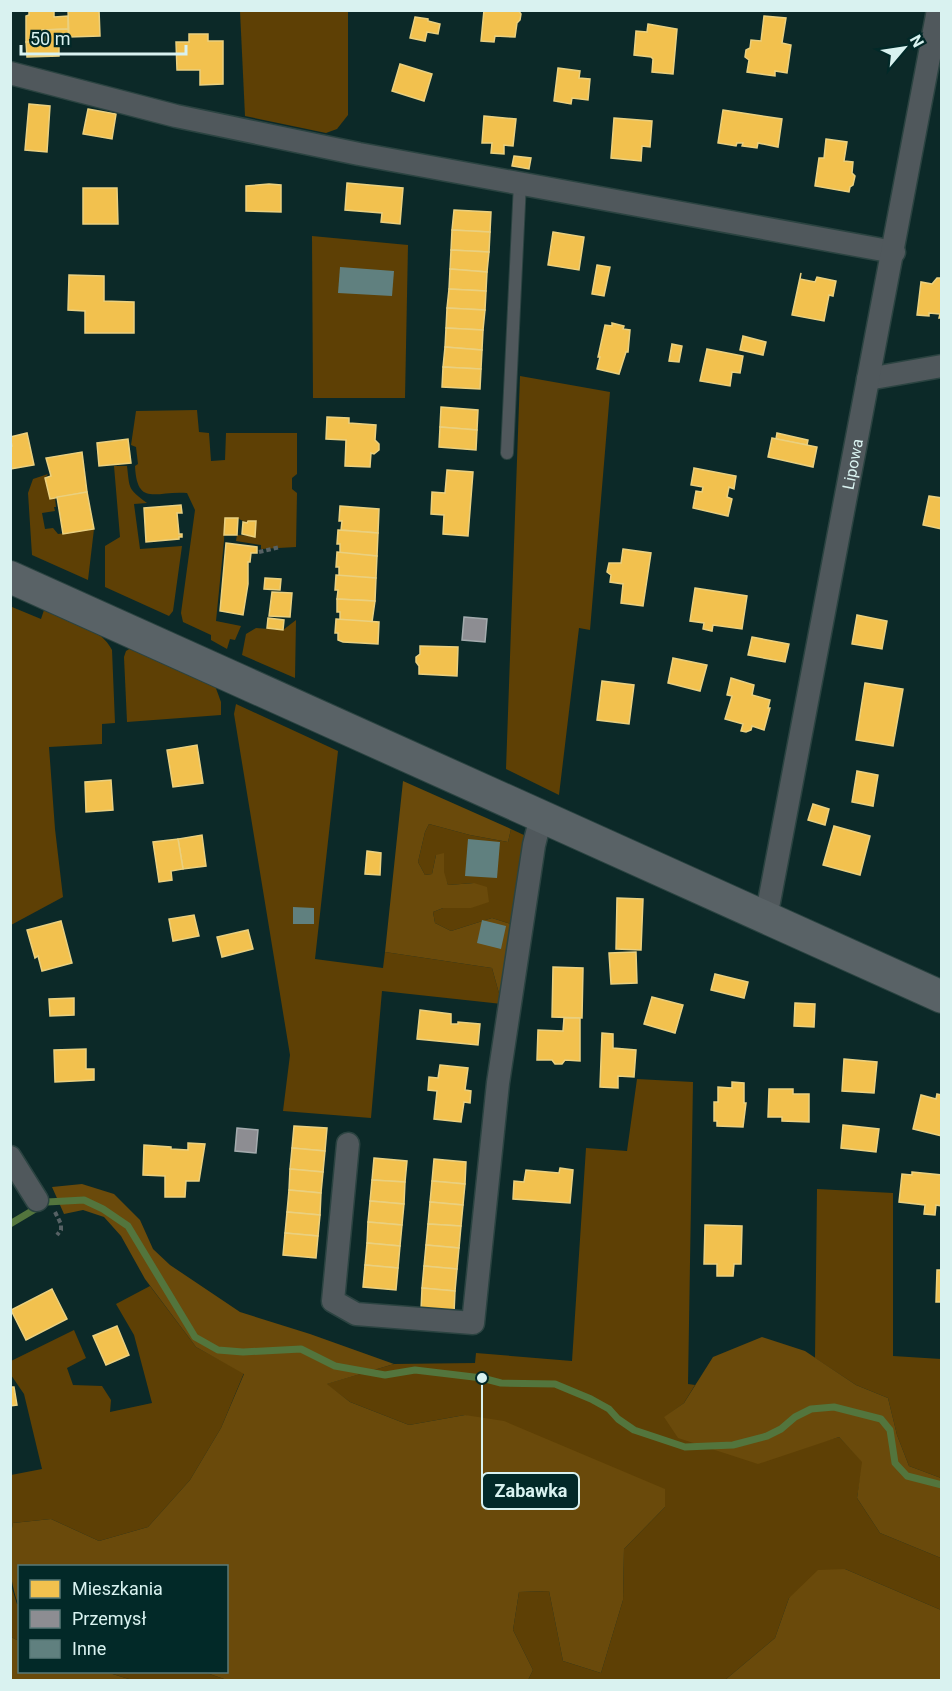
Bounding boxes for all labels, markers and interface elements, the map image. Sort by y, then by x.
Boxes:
scale bar [21,18,186,56]
north arrow [874,18,934,78]
text: 50 m [30,28,70,49]
text: N [906,31,928,51]
street label: Lipowa [839,437,867,491]
callout: Zabawka [482,1473,579,1509]
text: Zabawka [495,1480,568,1501]
legend [18,1565,228,1673]
text: Mieszkania [72,1578,163,1599]
text: Przemysł [72,1608,146,1629]
text: Inne [72,1638,106,1659]

